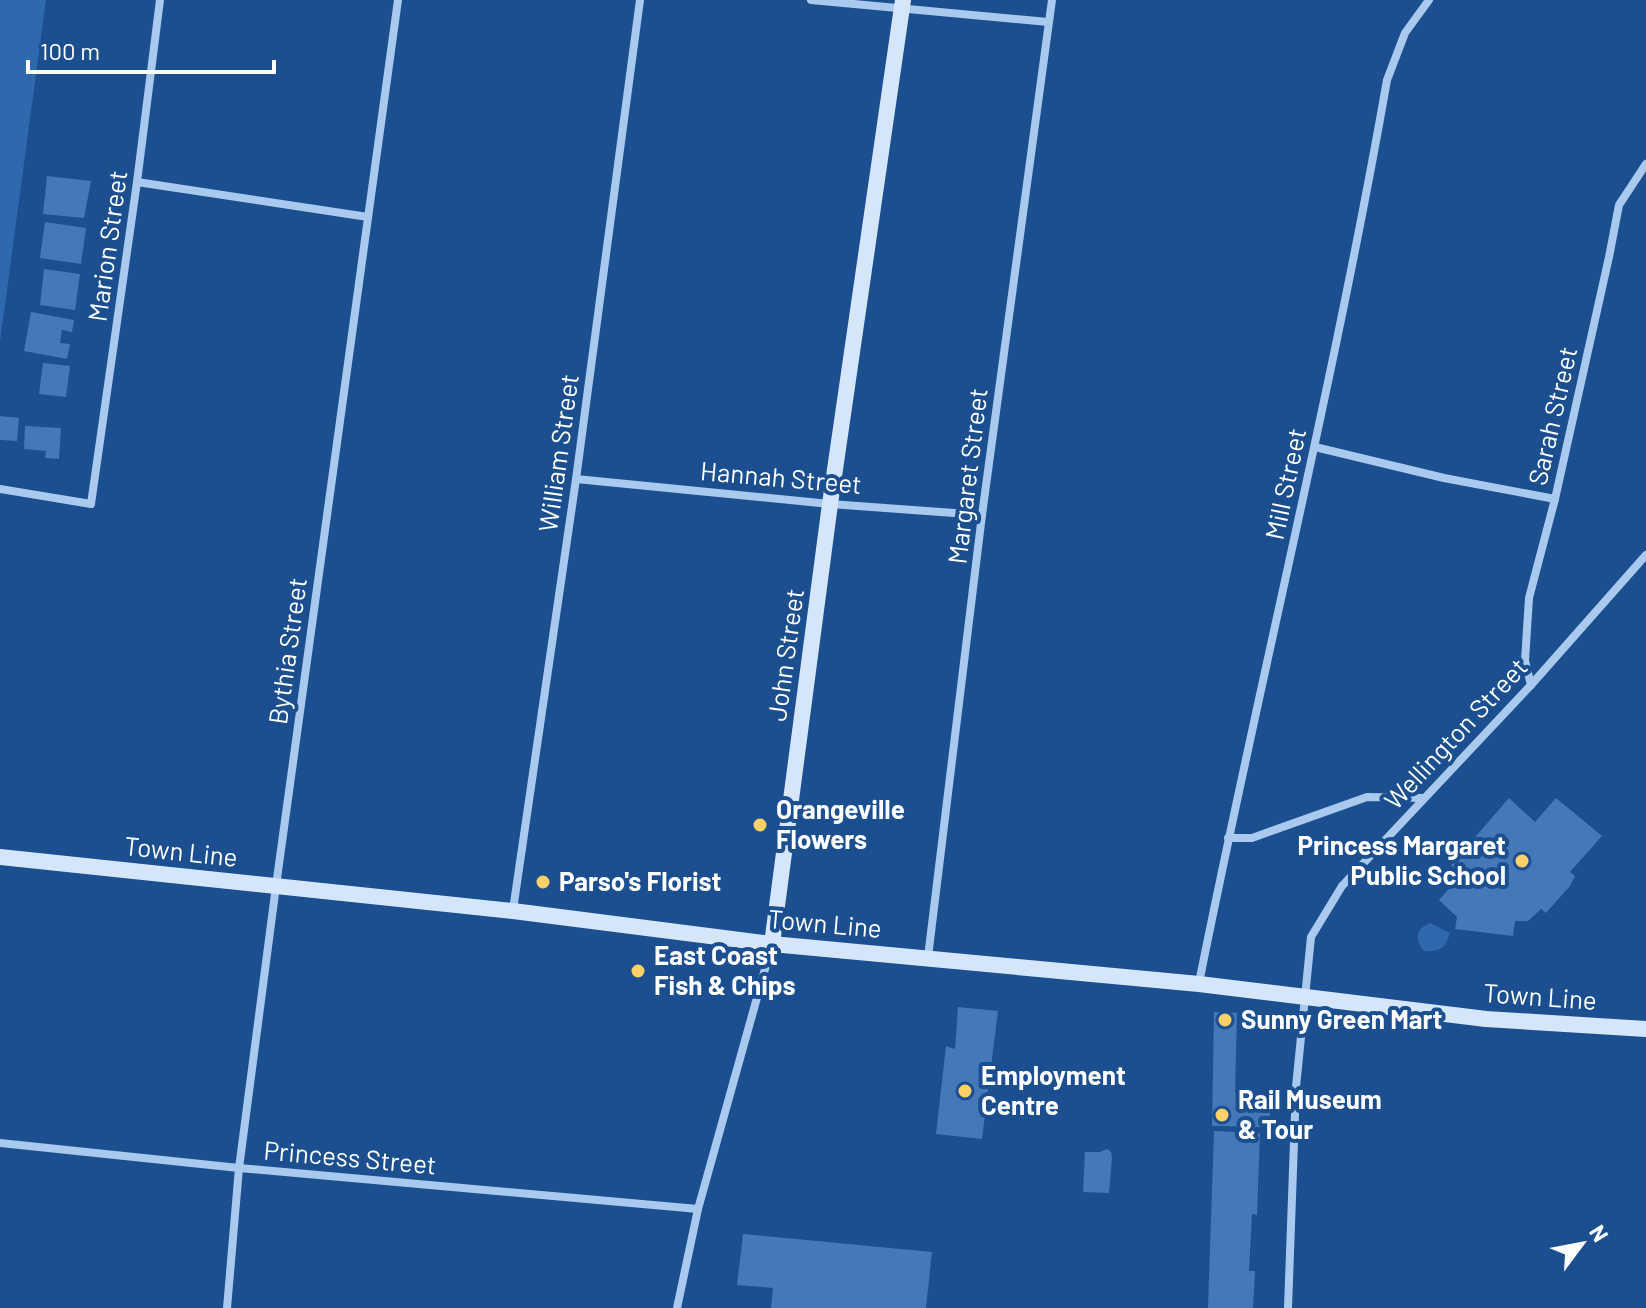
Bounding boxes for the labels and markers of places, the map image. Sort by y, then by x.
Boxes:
place label: Orangeville Flowers [776,793,905,854]
marker: Orangeville Flowers [751,816,769,834]
place label: Princess Margaret Public School [1298,829,1506,890]
marker: Princess Margaret Public School [1513,852,1531,870]
place label: Parso's Florist [559,865,722,896]
marker: Parso's Florist [534,873,552,891]
place label: East Coast Fish & Chips [654,939,796,1000]
marker: East Coast Fish & Chips [629,962,647,980]
place label: Sunny Green Mart [1241,1003,1443,1034]
marker: Sunny Green Mart [1216,1011,1234,1029]
place label: Employment Centre [981,1059,1126,1120]
marker: Employment Centre [956,1082,974,1100]
place label: Rail Museum & Tour [1238,1083,1382,1144]
marker: Rail Museum & Tour [1213,1106,1231,1124]

